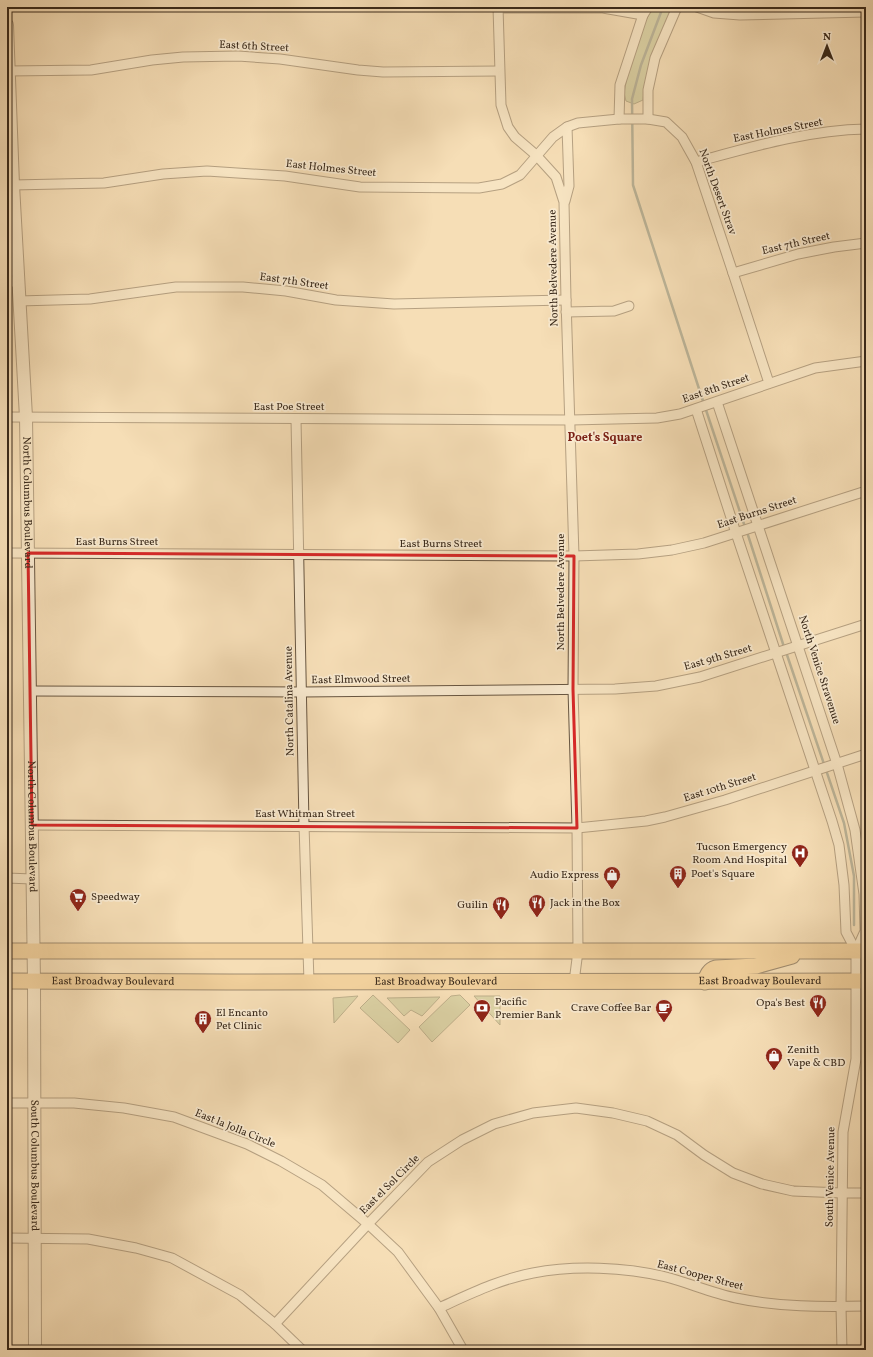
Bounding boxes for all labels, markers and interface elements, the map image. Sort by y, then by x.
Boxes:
north arrow [807,26,847,66]
text: N [823,30,831,45]
street label: East 6th Street [219,38,289,56]
street label: East Holmes Street [732,115,824,147]
street label: North Desert Strav [694,147,740,237]
street label: East Holmes Street [285,157,377,181]
street label: North Belvedere Avenue [545,209,563,327]
street label: East 7th Street [760,229,832,259]
street label: East 7th Street [258,270,330,294]
street label: East 8th Street [681,370,752,407]
street label: East Poe Street [253,400,325,415]
district label: Poet's Square [568,430,642,446]
street label: North Columbus Boulevard [19,436,36,569]
street label: East Burns Street [715,493,799,533]
street label: North Belvedere Avenue [554,534,569,650]
street label: East Burns Street [76,535,159,550]
street label: East Burns Street [400,537,483,552]
street label: North Venice Stravenue [794,614,844,726]
street label: East 9th Street [682,641,754,675]
street label: North Catalina Avenue [282,646,298,756]
street label: East Elmwood Street [311,672,411,688]
street label: North Columbus Boulevard [23,760,40,893]
street label: East 10th Street [682,770,758,806]
street label: East Whitman Street [255,807,355,822]
place label: Tucson Emergency Room And Hospital [692,840,787,868]
hospital icon: Tucson Emergency Room And Hospital [790,843,810,868]
building icon: Poet's Square [668,864,688,889]
shop icon: Audio Express [602,865,622,890]
place label: Poet's Square [691,867,755,882]
place label: Audio Express [530,868,599,883]
supermarket icon: Speedway [68,887,88,912]
place label: Speedway [91,890,140,905]
restaurant icon: Jack in the Box [527,893,547,918]
restaurant icon: Guilin [491,895,511,920]
place label: Jack in the Box [550,896,620,911]
place label: Guilin [457,898,488,913]
street label: East Broadway Boulevard [52,974,174,989]
street label: East Broadway Boulevard [375,974,497,989]
street label: East Broadway Boulevard [699,974,821,989]
restaurant icon: Opa's Best [808,993,828,1018]
place label: Pacific Premier Bank [495,995,561,1023]
place label: Opa's Best [756,996,805,1011]
bank icon: Pacific Premier Bank [472,998,492,1023]
cafe icon: Crave Coffee Bar [654,998,674,1023]
place label: Crave Coffee Bar [571,1001,651,1016]
place label: El Encanto Pet Clinic [216,1006,268,1034]
building icon: El Encanto Pet Clinic [193,1009,213,1034]
place label: Zenith Vape & CBD [787,1043,845,1071]
shop icon: Zenith Vape & CBD [764,1046,784,1071]
street label: South Columbus Boulevard [27,1100,42,1231]
street label: East la Jolla Circle [192,1106,278,1152]
street label: South Venice Avenue [823,1127,839,1227]
street label: East el Sol Circle [357,1152,423,1218]
street label: East Cooper Street [655,1257,745,1295]

